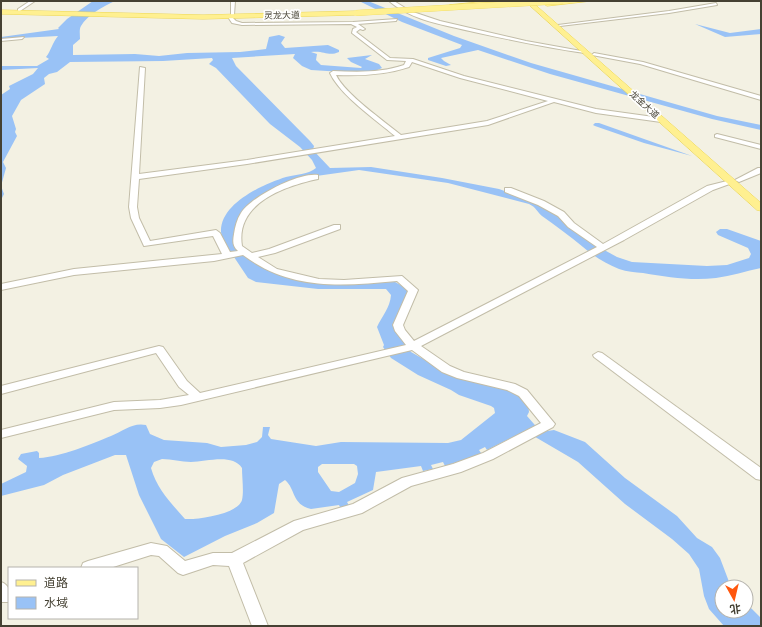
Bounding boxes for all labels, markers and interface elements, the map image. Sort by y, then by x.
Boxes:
street label: 灵龙大道 [264,9,300,22]
street label: 龙金大道 [627,88,662,121]
legend [8,567,138,619]
text: 道路 [44,576,68,592]
north arrow [714,579,754,619]
text: 水域 [44,596,68,612]
text: 北 [729,600,742,616]

